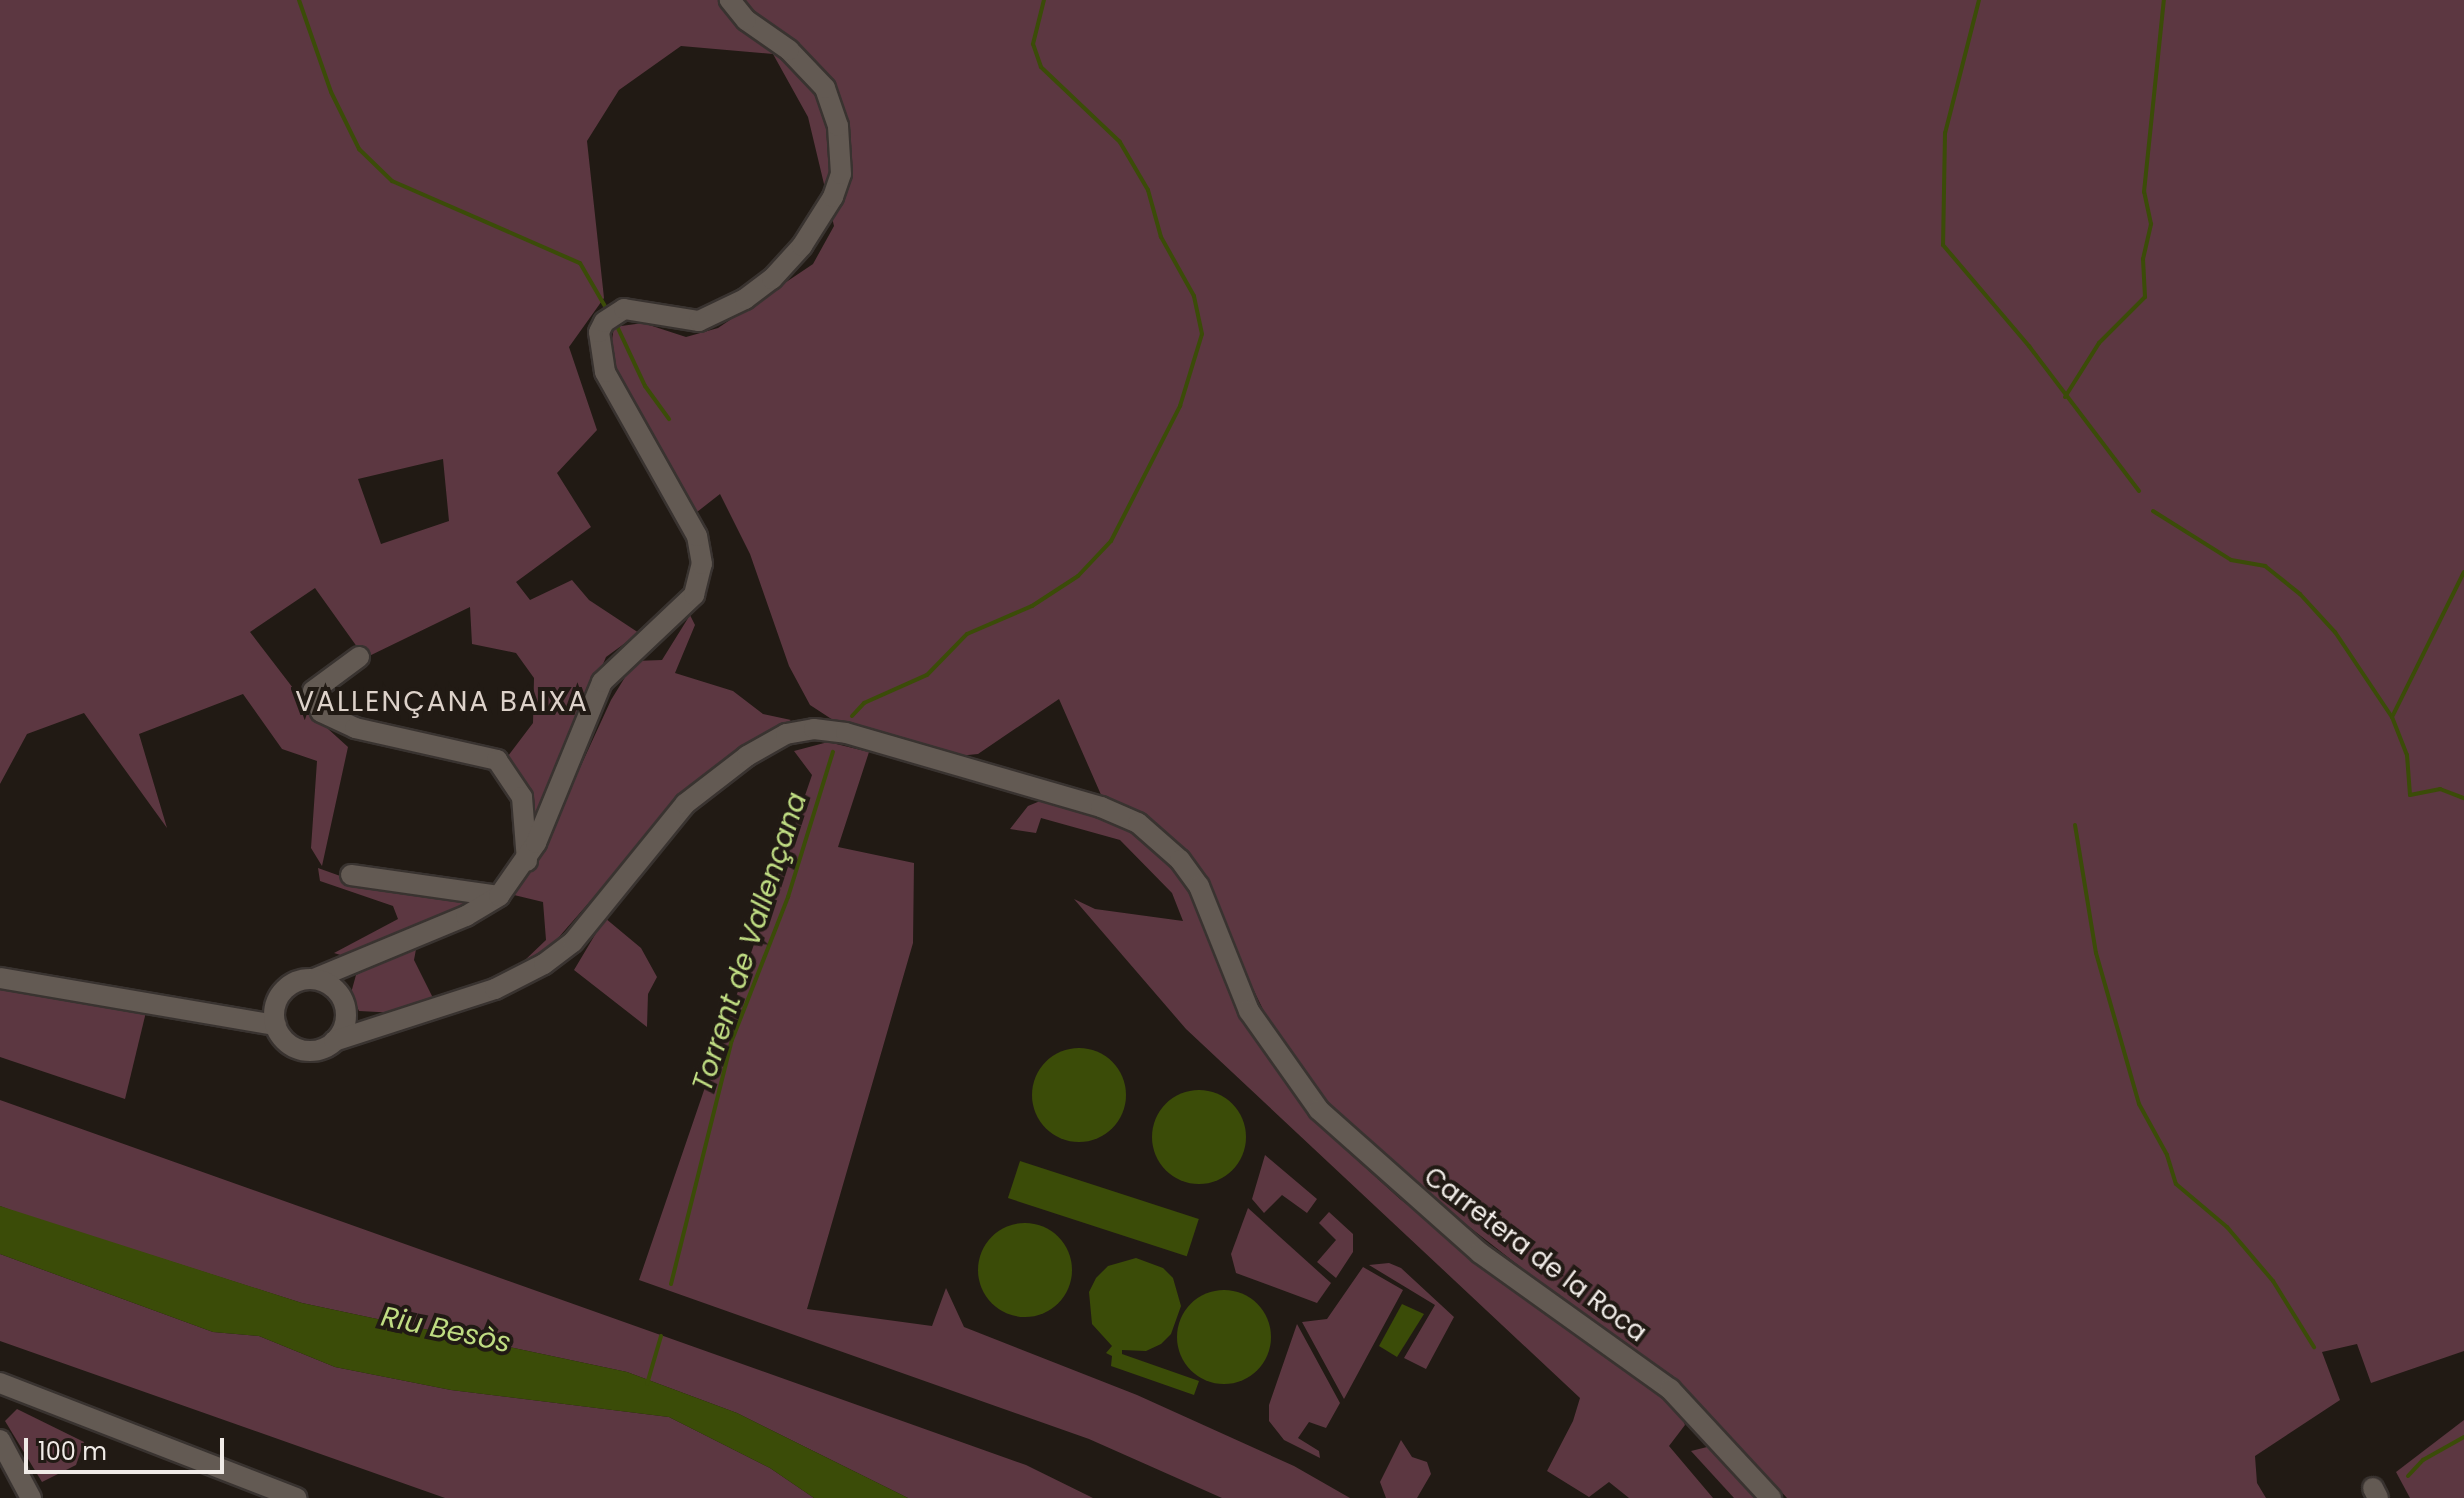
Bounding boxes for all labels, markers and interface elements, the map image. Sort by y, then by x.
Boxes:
district label: VALLENÇANA BAIXA [295,685,589,719]
water label: Torrent de Vallençana [686,788,814,1096]
street label: Carretera de la Roca [1418,1161,1652,1349]
water label: Riu Besòs [378,1300,514,1360]
scale bar [28,1422,228,1472]
text: 100 m [38,1435,107,1468]

